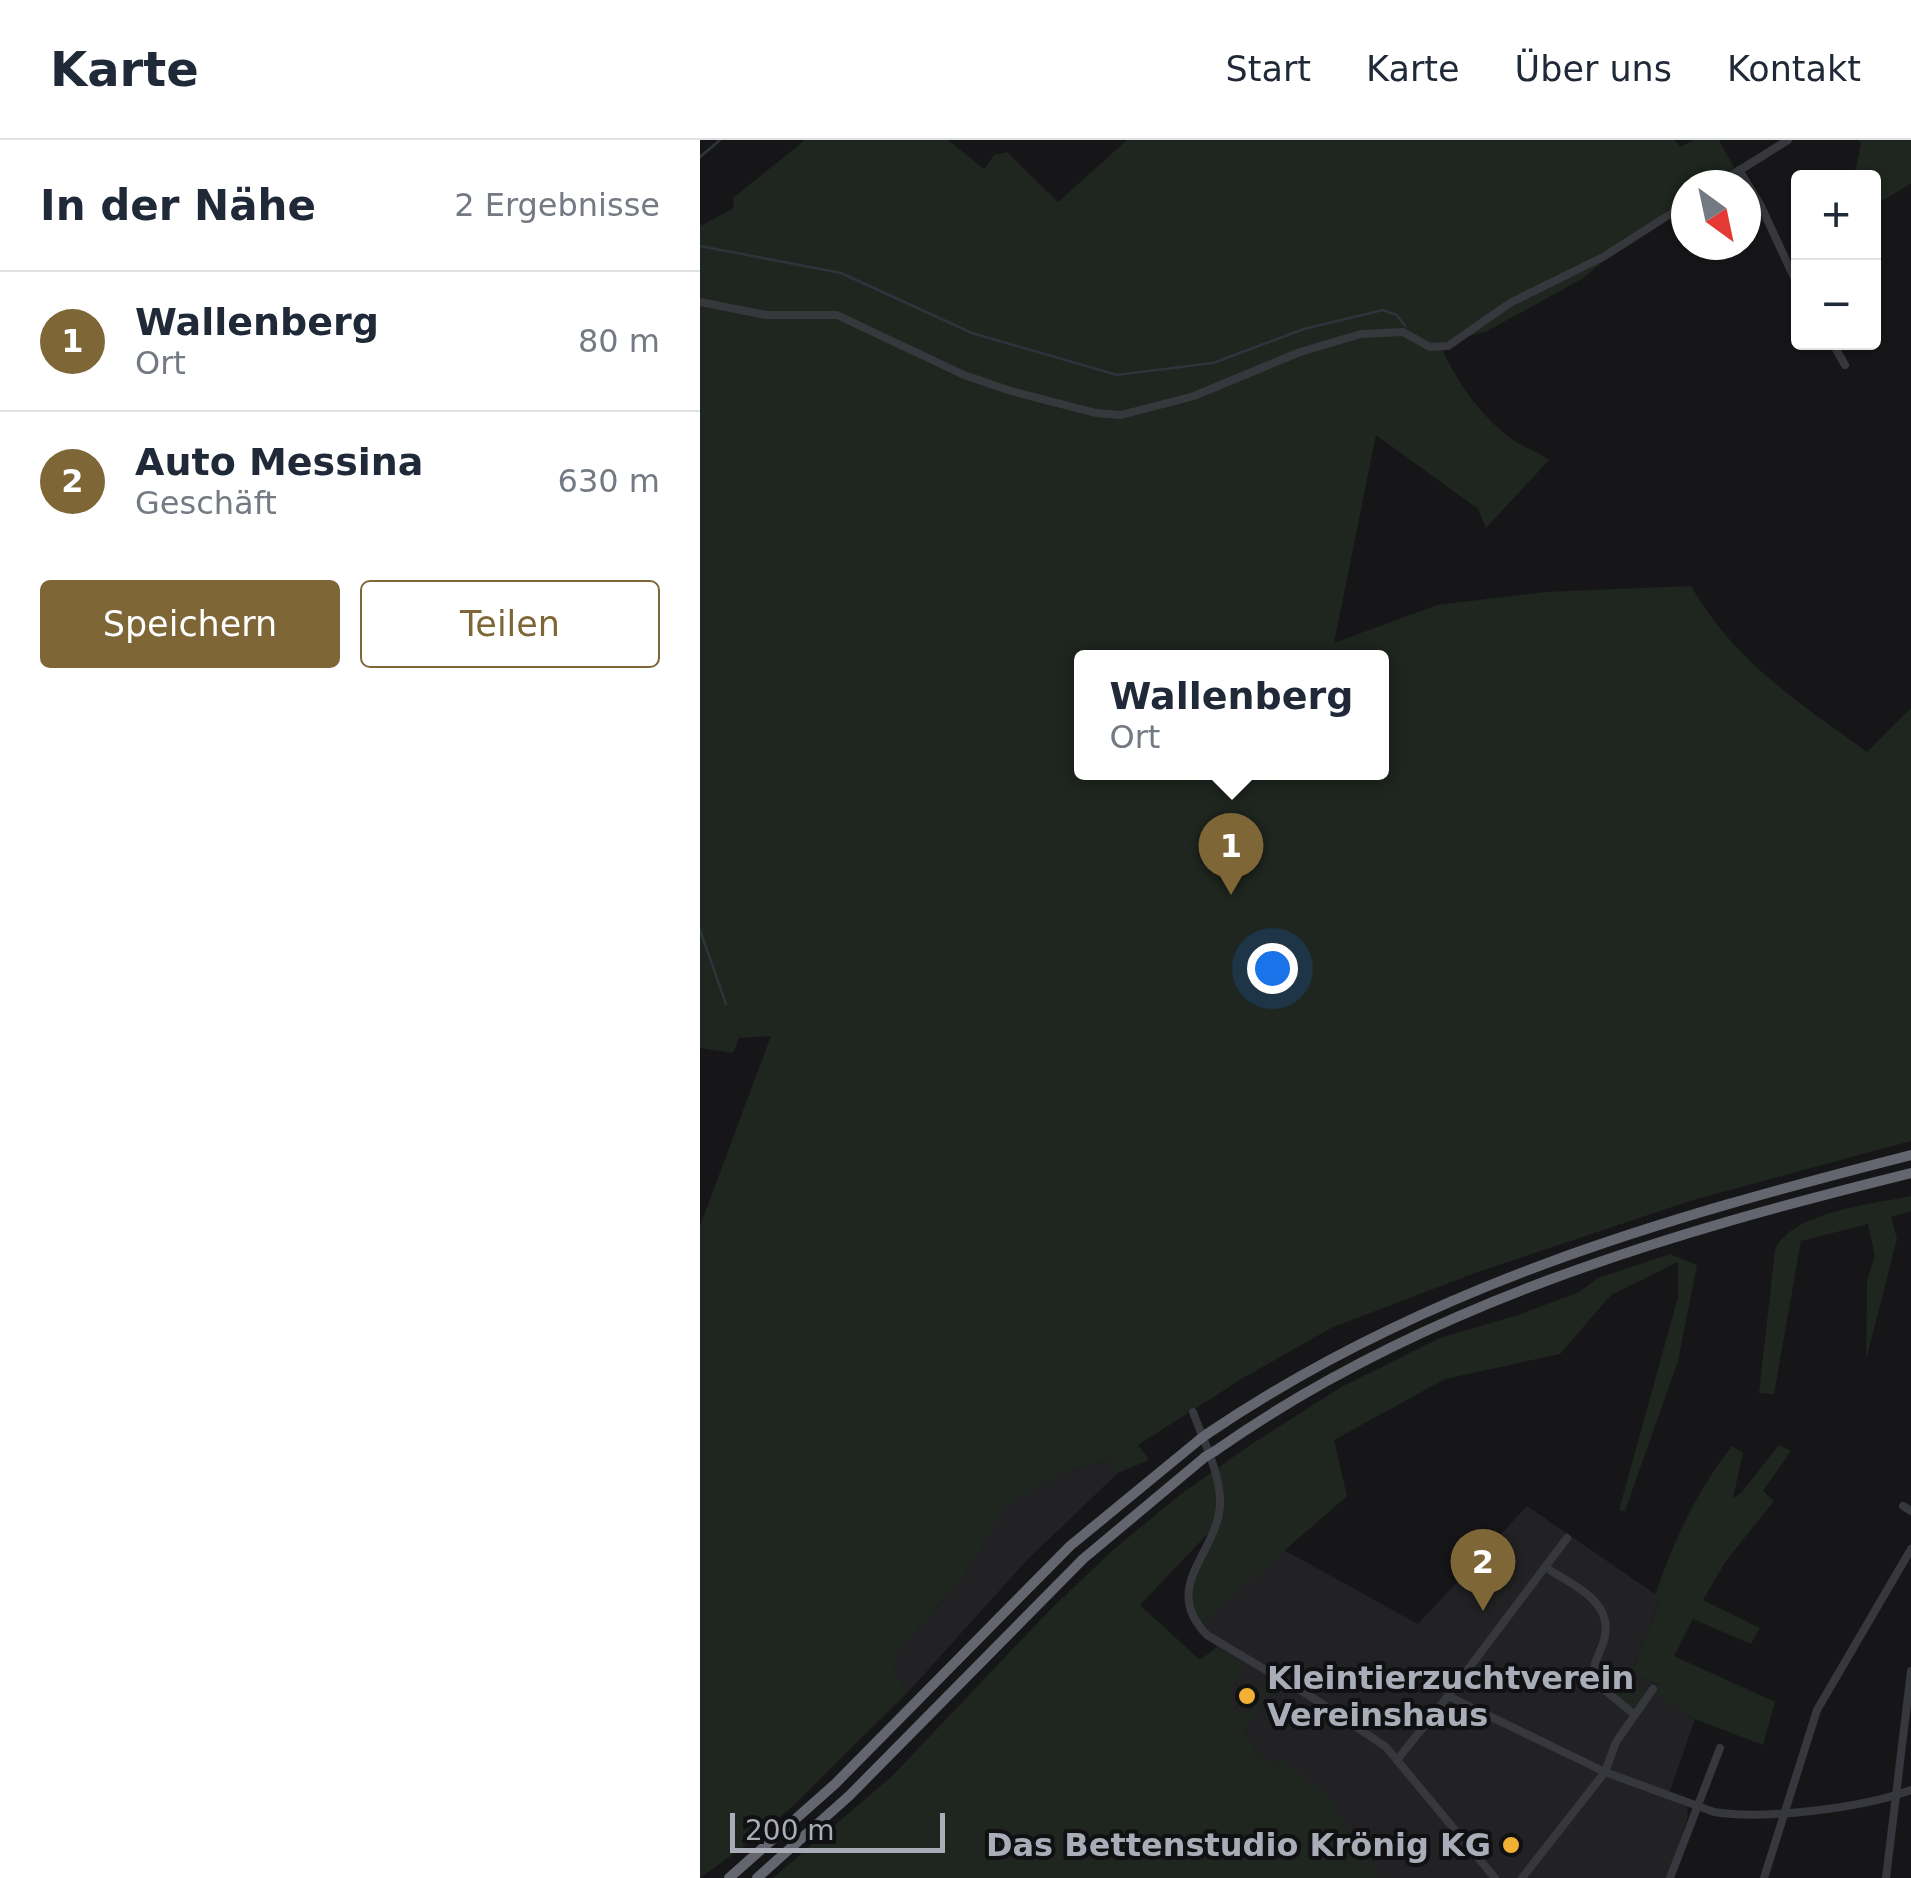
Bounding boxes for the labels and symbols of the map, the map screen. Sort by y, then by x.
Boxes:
north arrow [1671,170,1761,260]
pin: 1 [1198,812,1264,895]
your location [1247,943,1298,994]
pin: 2 [1450,1528,1516,1611]
place label: Kleintierzuchtverein Vereinshaus [1267,1659,1634,1734]
marker: Kleintierzuchtverein Vereinshaus [1236,1685,1258,1707]
scale bar [730,1808,945,1852]
place label: Das Bettenstudio Krönig KG [986,1826,1491,1864]
marker: Das Bettenstudio Krönig KG [1500,1834,1522,1856]

